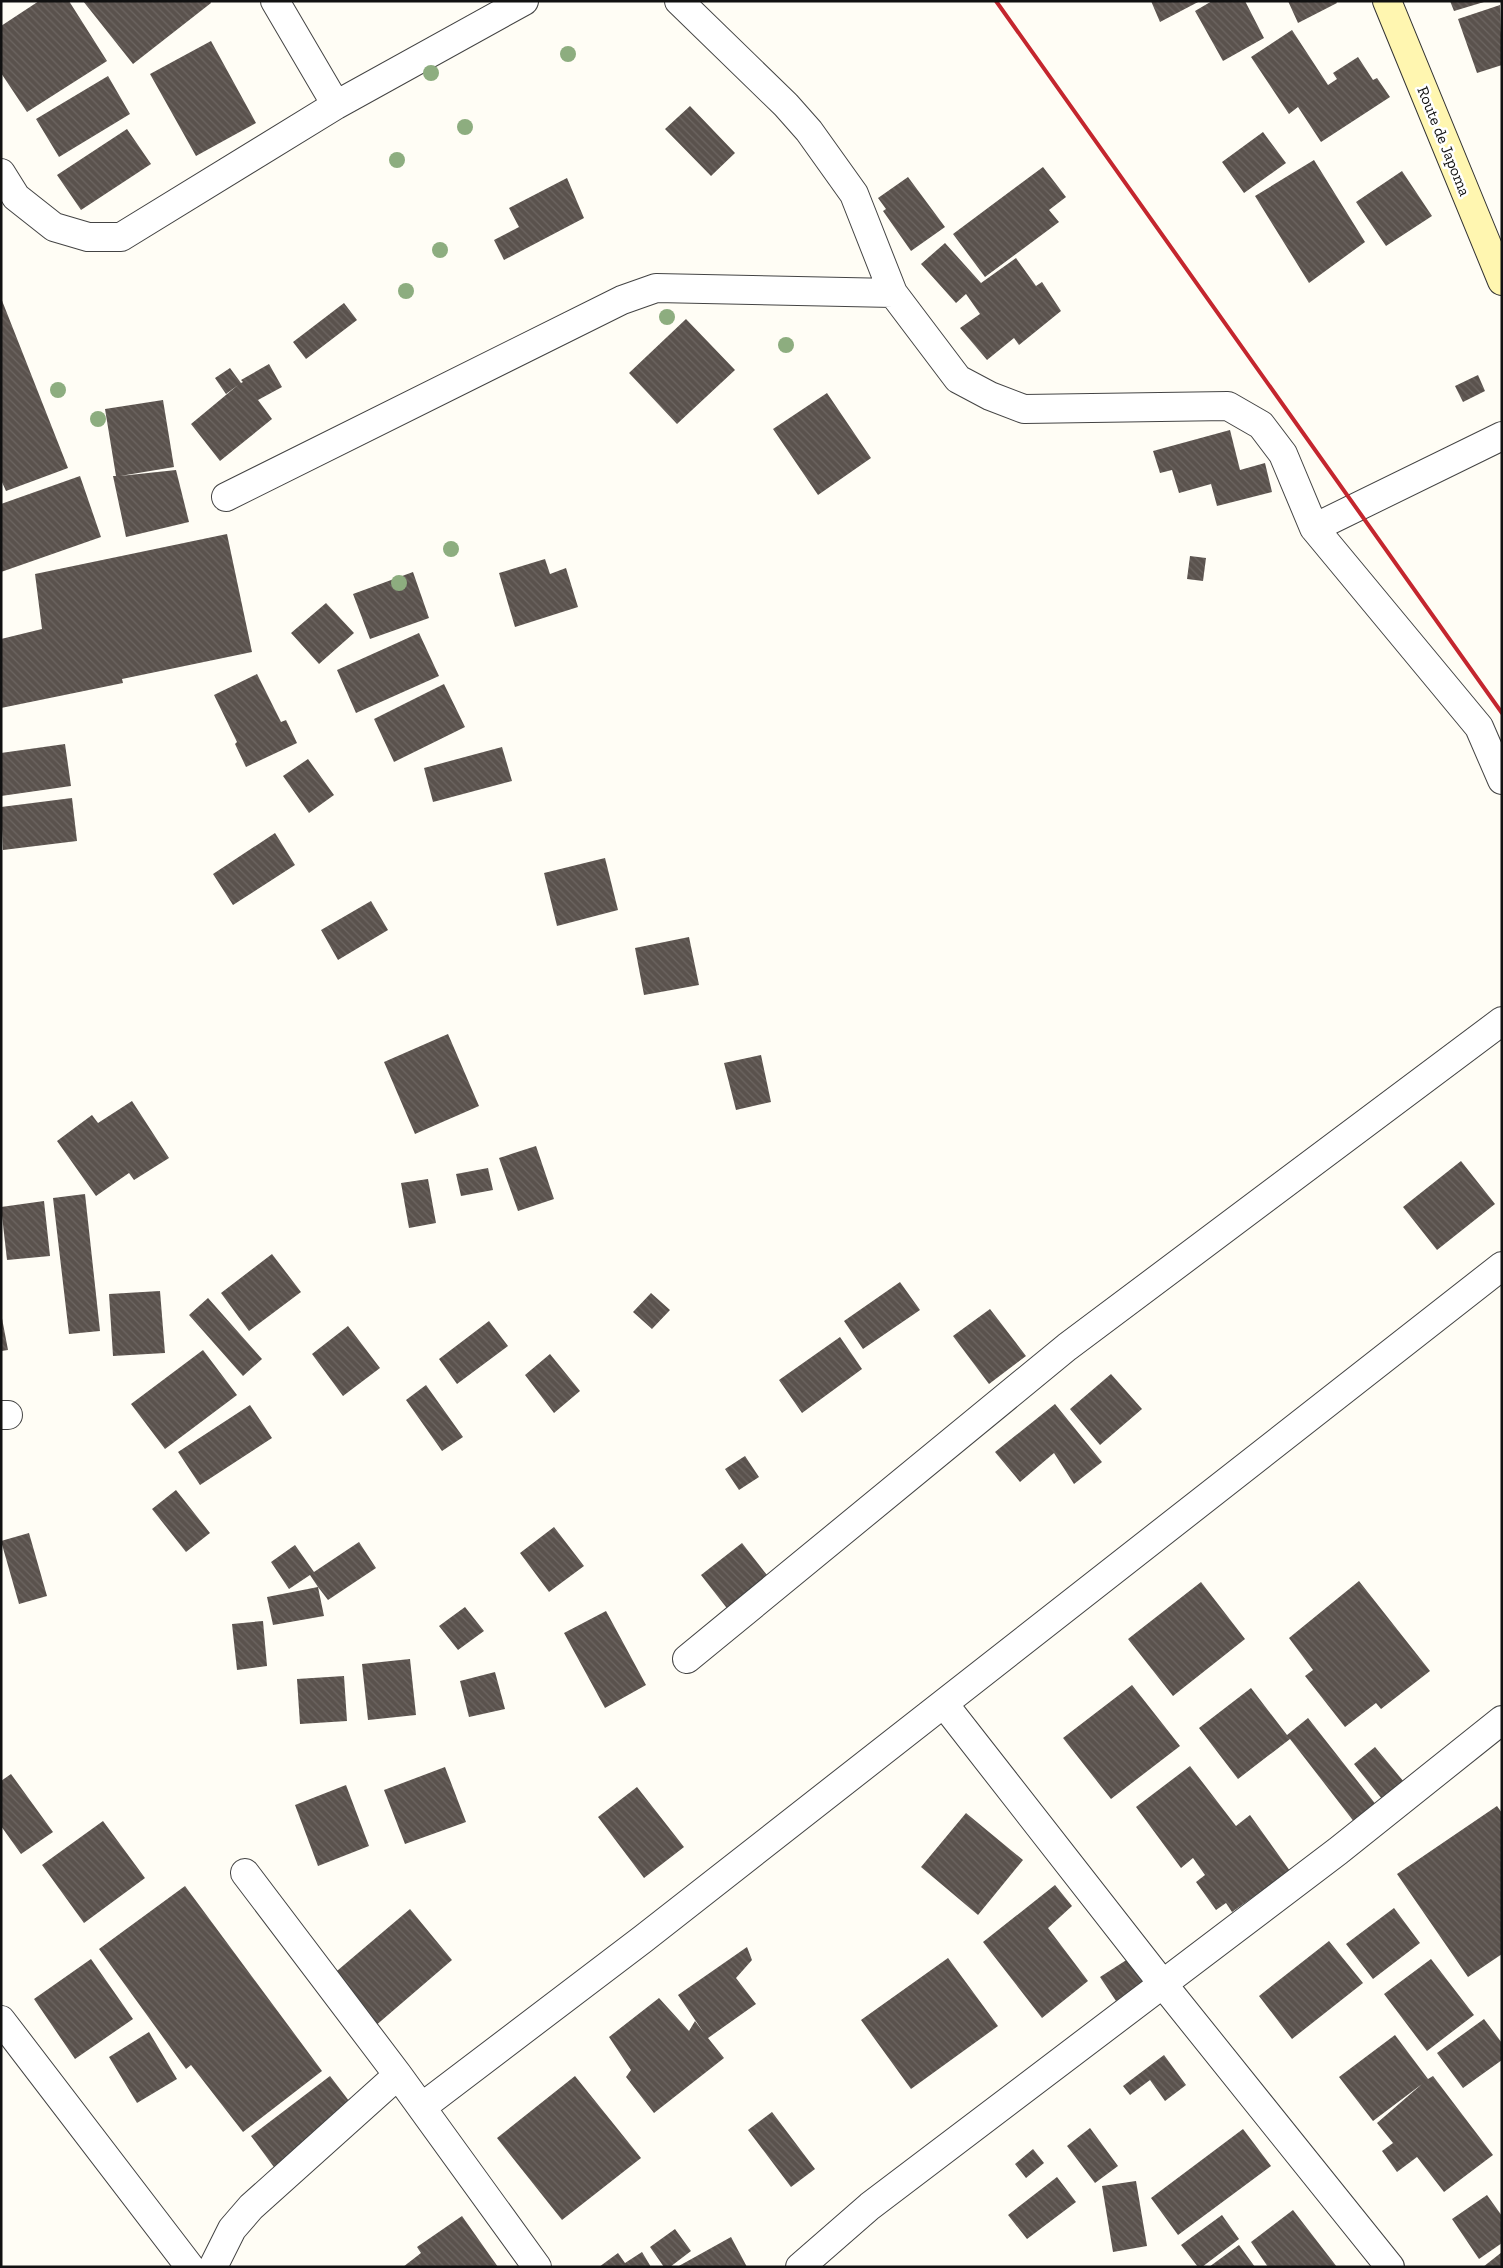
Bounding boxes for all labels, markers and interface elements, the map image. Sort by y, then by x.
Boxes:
street label: Route de Japoma [1413,83,1475,199]

